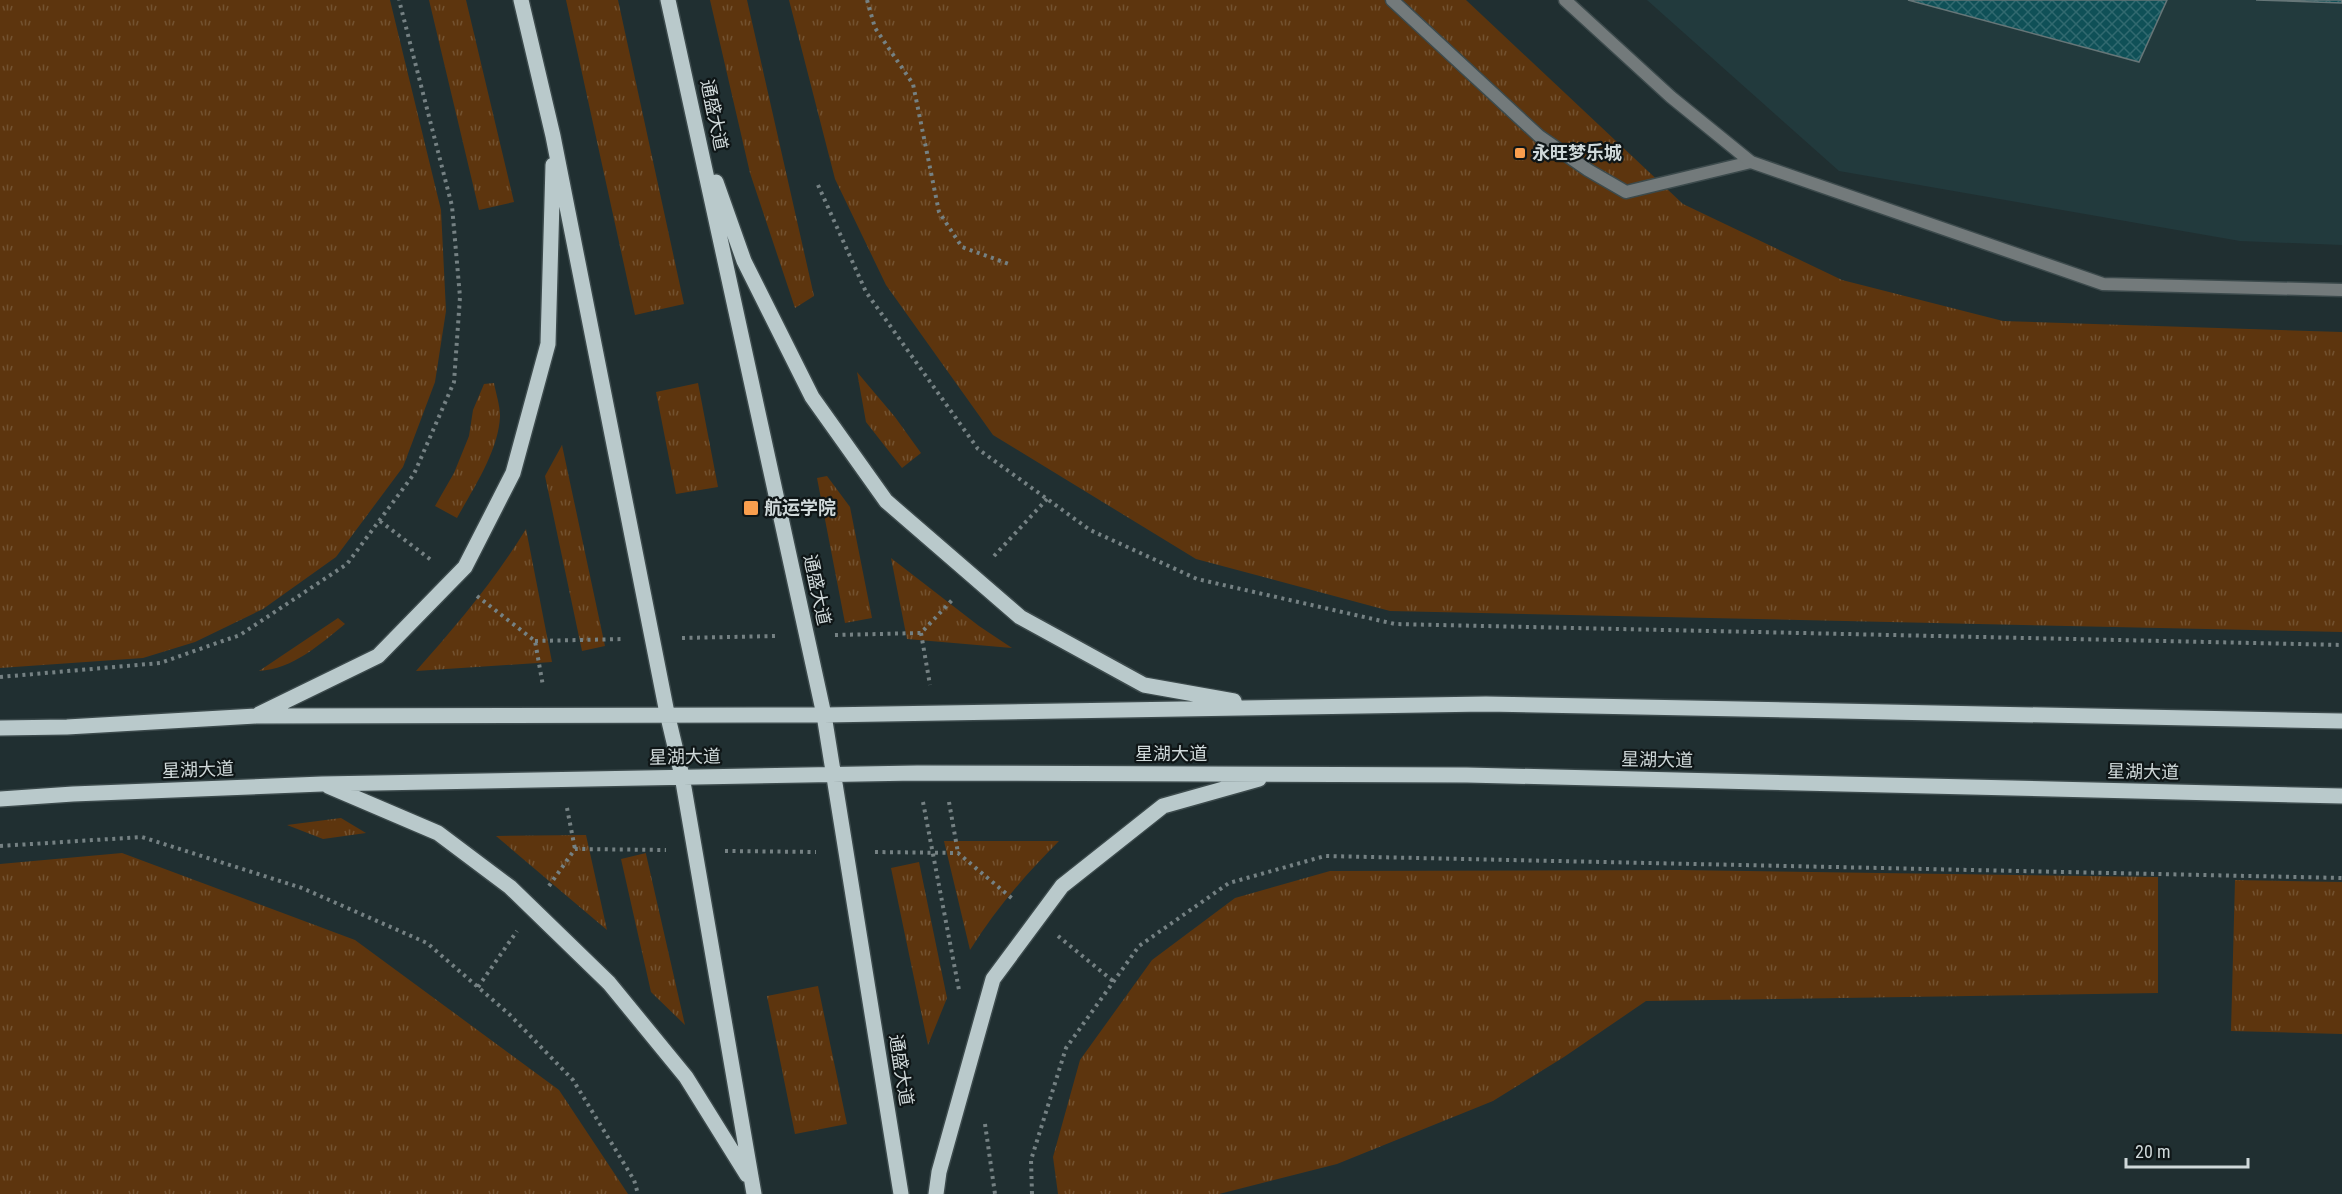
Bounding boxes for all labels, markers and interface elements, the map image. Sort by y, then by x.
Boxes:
street label: 通盛大道 [697,77,732,152]
place label: 永旺梦乐城 [1532,142,1622,163]
marker: 永旺梦乐城 [1513,146,1527,160]
place label: 航运学院 [764,497,836,518]
marker: 航运学院 [742,499,760,517]
street label: 通盛大道 [800,552,835,627]
street label: 星湖大道 [1135,743,1207,764]
street label: 星湖大道 [649,745,721,768]
street label: 星湖大道 [1621,748,1693,771]
street label: 星湖大道 [162,758,234,781]
street label: 星湖大道 [2107,760,2179,783]
street label: 通盛大道 [885,1033,917,1107]
scale bar [2126,1131,2248,1169]
text: 20 m [2135,1141,2170,1162]

